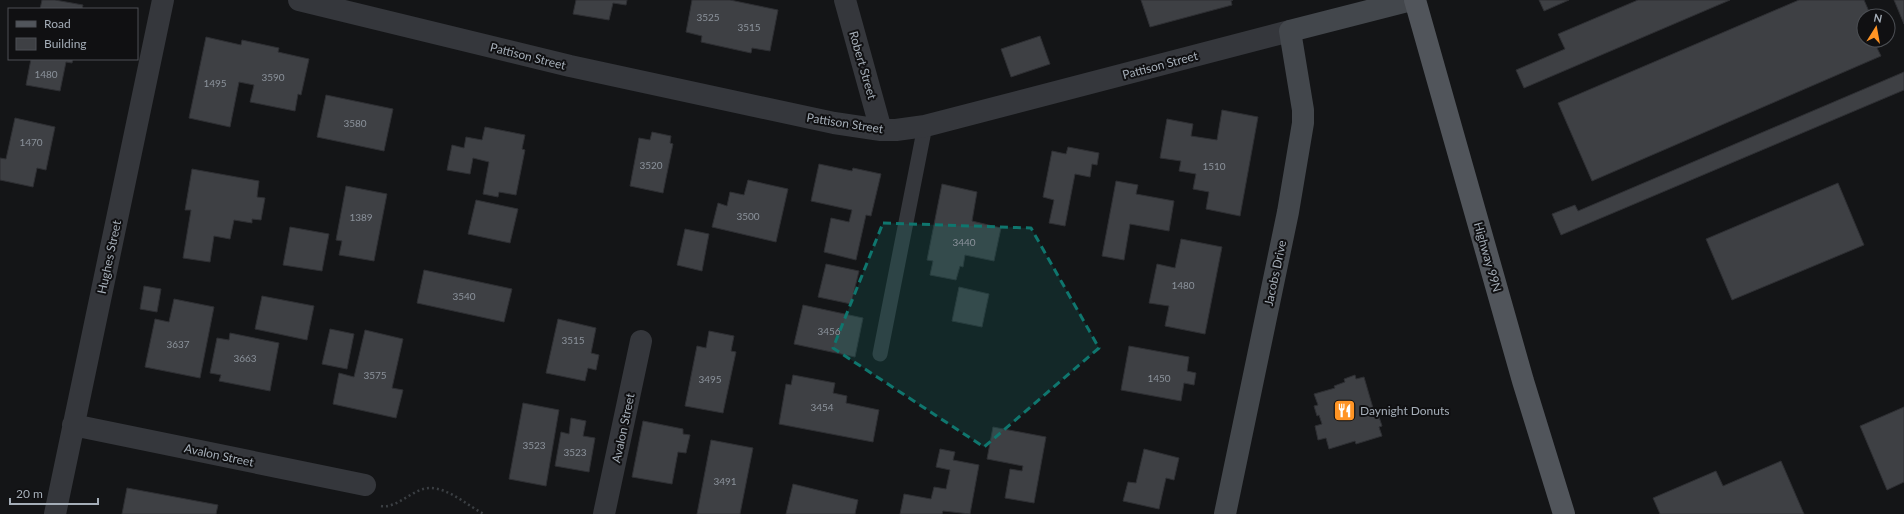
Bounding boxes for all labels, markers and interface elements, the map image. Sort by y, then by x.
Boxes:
legend [8,8,138,60]
north arrow [1856,8,1896,48]
house number: 3525 [696,11,720,23]
text: N [1873,11,1883,25]
text: Road [44,16,71,31]
house number: 3515 [737,21,761,33]
street label: Robert Street [846,29,880,102]
text: Building [44,36,87,51]
street label: Pattison Street [489,39,568,73]
street label: Pattison Street [1121,48,1200,82]
house number: 1480 [34,68,58,80]
house number: 3590 [261,71,285,83]
house number: 1495 [203,77,227,89]
street label: Pattison Street [806,110,885,137]
house number: 3580 [343,117,367,129]
house number: 1470 [19,136,43,148]
house number: 3520 [639,159,663,171]
house number: 1510 [1202,160,1226,172]
house number: 3500 [736,210,760,222]
house number: 1389 [349,211,373,223]
street label: Hughes Street [94,218,124,295]
street label: Highway 99N [1471,220,1505,294]
house number: 3440 [952,236,976,248]
street label: Jacobs Drive [1261,239,1289,307]
house number: 1480 [1171,279,1195,291]
house number: 3540 [452,290,476,302]
house number: 3456 [817,325,841,337]
house number: 3515 [561,334,585,346]
house number: 3637 [166,338,190,350]
house number: 3663 [233,352,257,364]
house number: 3575 [363,369,387,381]
house number: 1450 [1147,372,1171,384]
house number: 3495 [698,373,722,385]
street label: Avalon Street [608,391,638,464]
restaurant icon: Daynight Donuts [1331,397,1357,423]
house number: 3454 [810,401,834,413]
place label: Daynight Donuts [1360,403,1450,418]
house number: 3523 [522,439,546,451]
street label: Avalon Street [183,440,256,470]
house number: 3523 [563,446,587,458]
house number: 3491 [713,475,737,487]
scale bar [10,480,98,506]
text: 20 m [16,486,43,501]

